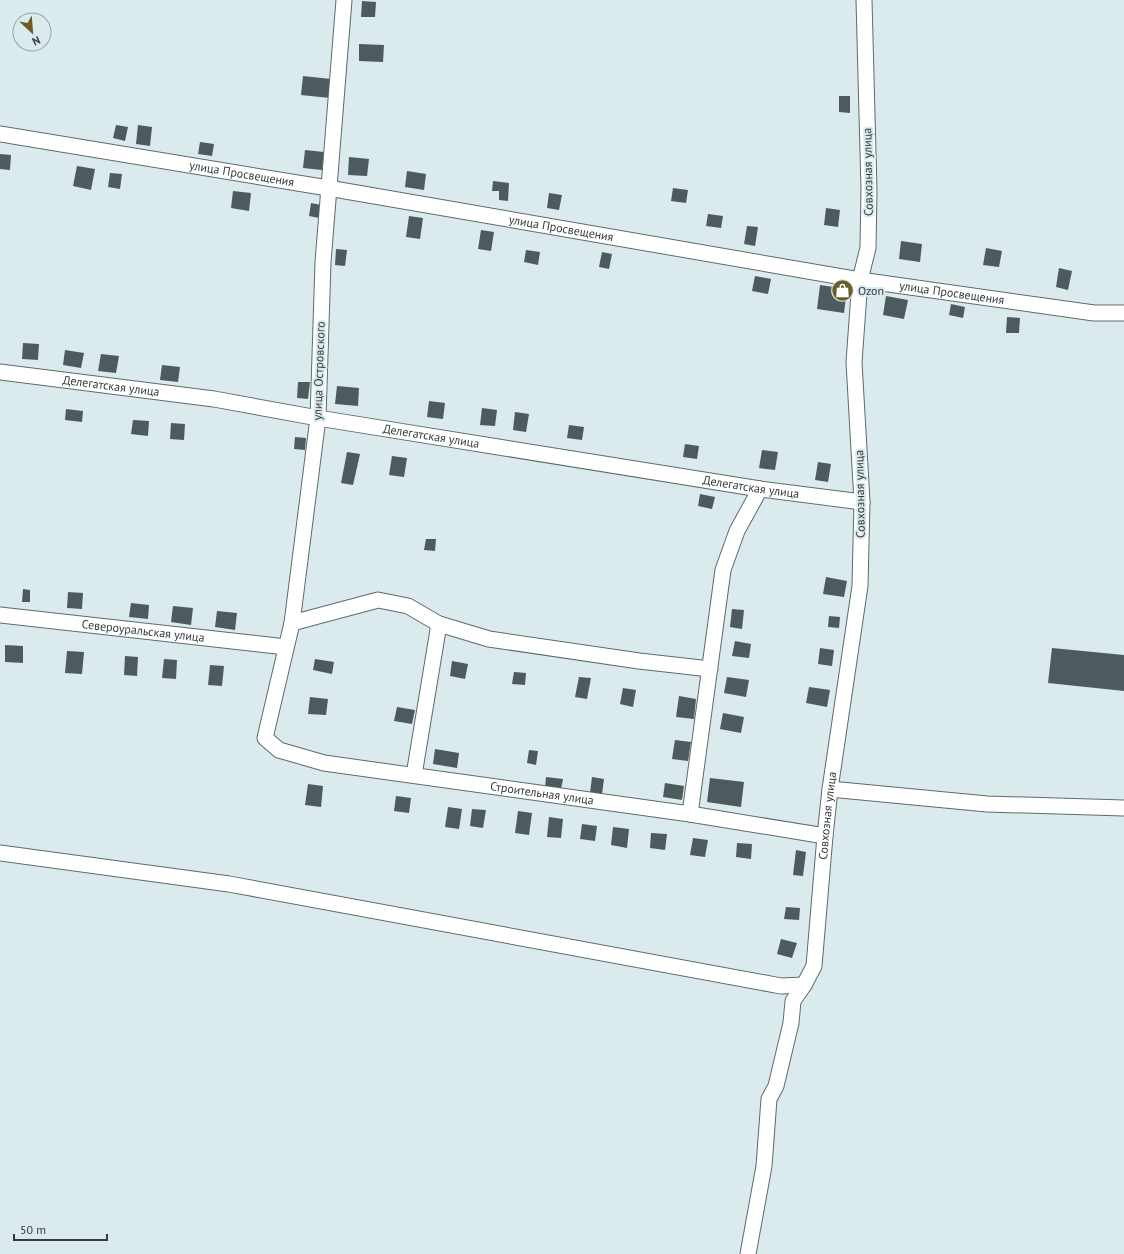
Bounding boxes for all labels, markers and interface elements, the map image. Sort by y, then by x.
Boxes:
north arrow [12,12,52,52]
text: N [30,33,43,49]
street label: Совхозная улица [859,128,876,216]
street label: улица Просвещения [188,157,295,189]
street label: улица Просвещения [508,211,615,244]
shop icon: Ozon [829,278,855,304]
street label: улица Просвещения [898,278,1005,307]
place label: Ozon [858,283,884,298]
street label: улица Островского [309,321,328,421]
street label: Делегатская улица [62,372,160,399]
street label: Делегатская улица [382,421,481,451]
street label: Совхозная улица [851,450,868,538]
street label: Делегатская улица [702,472,800,501]
street label: Североуральская улица [81,616,205,645]
street label: Совхозная улица [815,771,839,860]
street label: Строительная улица [489,778,595,808]
scale bar [14,1216,107,1242]
text: 50 m [20,1222,46,1237]

